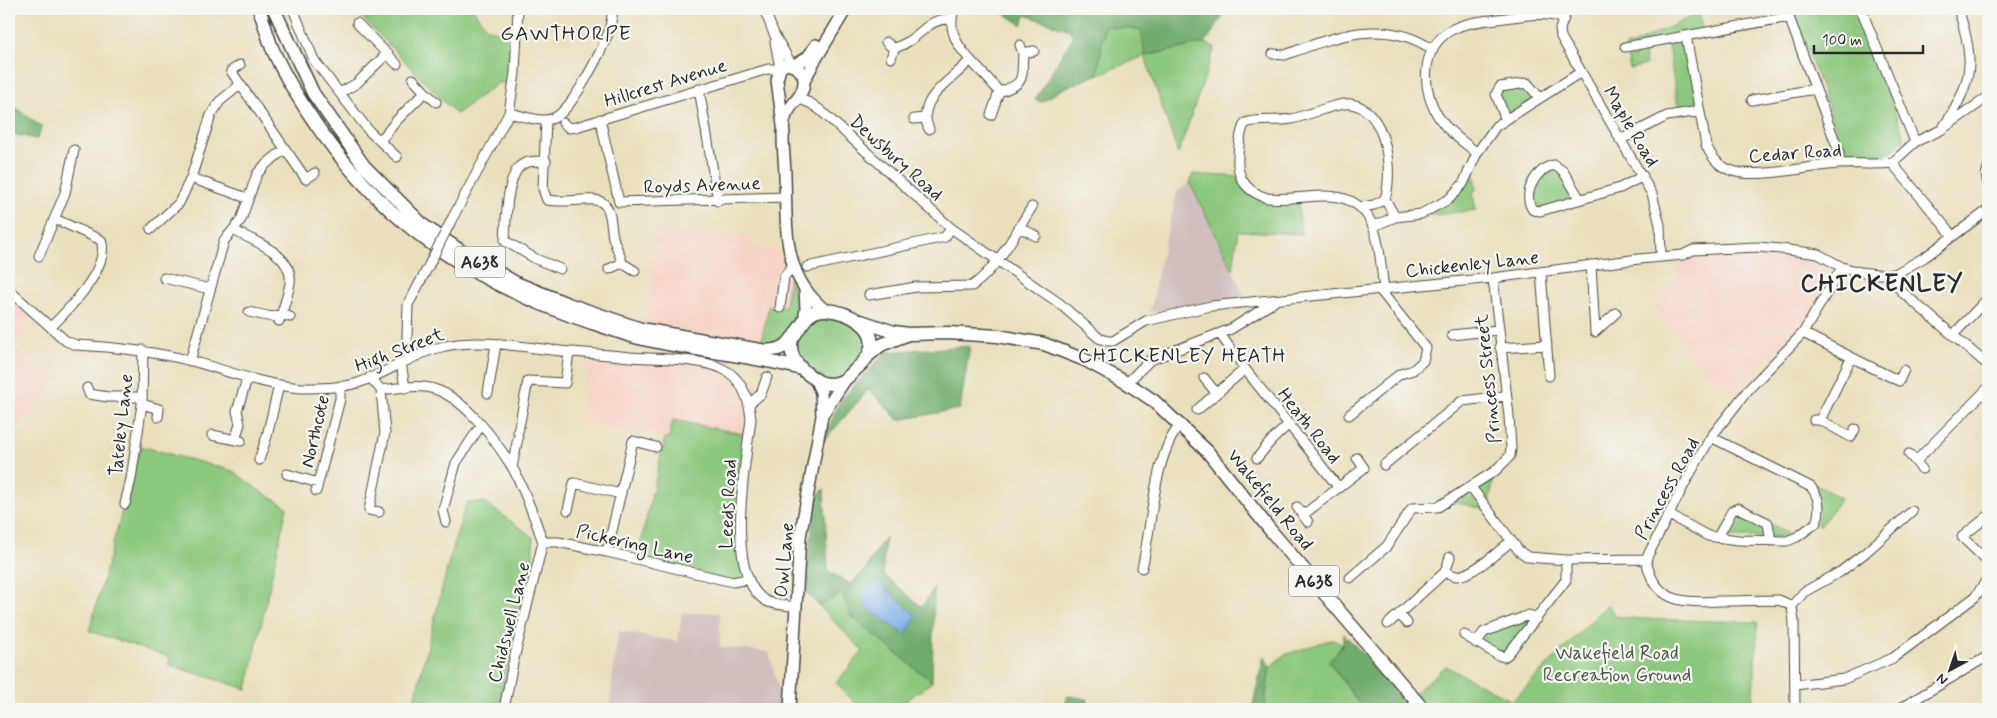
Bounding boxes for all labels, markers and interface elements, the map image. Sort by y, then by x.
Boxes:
district label: GAWTHORPE [500,20,632,48]
scale bar [1814,22,1923,54]
text: 100 m [1822,31,1862,51]
street label: Hillcrest Avenue [601,53,730,114]
street label: Maple Road [1597,82,1665,172]
street label: Dewsbury Road [844,109,948,207]
street label: Cedar Road [1748,138,1843,169]
street label: Royds Avenue [643,171,761,200]
street label: Chickenley Lane [1404,245,1540,285]
road number: A638 [455,246,505,278]
district label: CHICKENLEY [1800,269,1964,300]
street label: Princess Street [1469,313,1508,445]
street label: High Street [351,322,449,382]
district label: CHICKENLEY HEATH [1078,343,1286,370]
street label: Tateley Lane [104,373,140,478]
street label: Heath Road [1271,383,1346,469]
street label: Northcote [295,393,336,470]
street label: Princess Road [1629,433,1706,544]
street label: Wakefield Road [1221,444,1318,556]
street label: Leeds Road [714,459,743,550]
street label: Pickering Lane [573,519,696,572]
street label: Owl Lane [769,522,800,599]
street label: Chidswell Lane [482,559,537,685]
road number: A638 [1289,566,1339,596]
park label: Wakefield Road Recreation Ground [1543,641,1691,688]
north arrow [1924,646,1974,696]
text: N [1933,669,1952,689]

